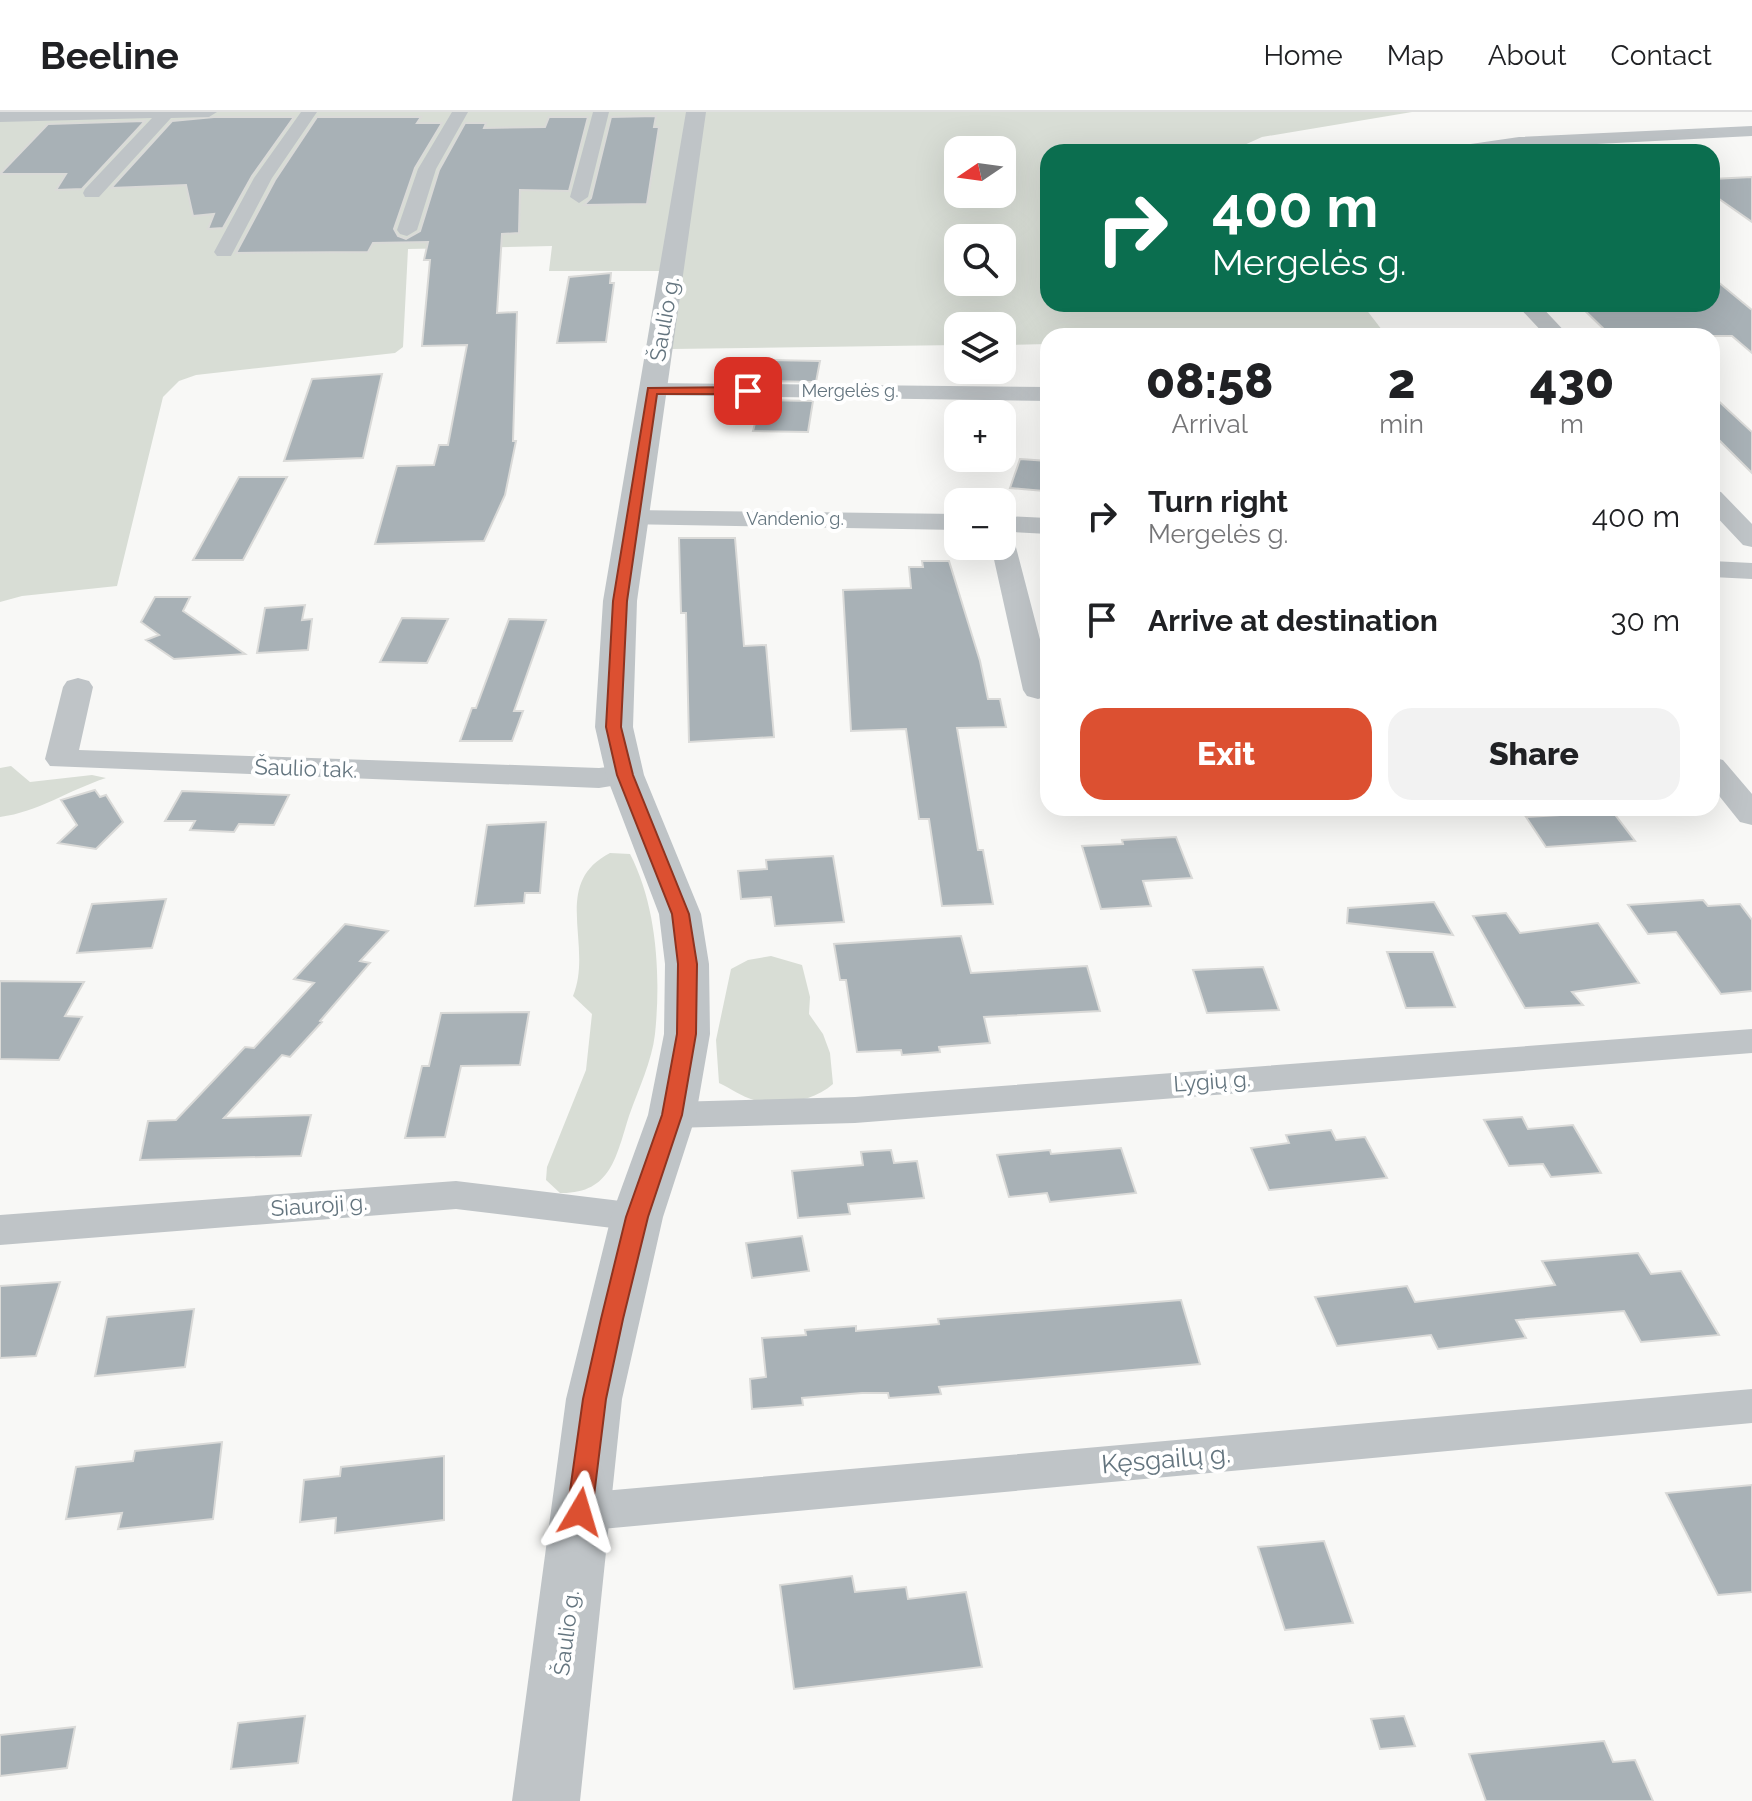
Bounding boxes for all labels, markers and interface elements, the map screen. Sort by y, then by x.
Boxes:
text: Beeline [40,33,179,78]
text: Home [1263,39,1343,72]
text: Map [1387,39,1444,72]
text: About [1488,39,1567,72]
text: Contact [1611,39,1712,72]
north arrow [944,136,1016,208]
map controls [944,136,1016,560]
text: 400 m [1212,174,1378,240]
icon: right [1080,176,1184,280]
button: search [944,224,1016,296]
text: Mergelės g. [1212,241,1406,283]
street label: Šaulio g. [643,274,684,363]
button: layers [944,312,1016,384]
text: 08:58 [1146,353,1273,409]
text: 2 [1388,353,1415,409]
text: 430 [1530,353,1614,409]
pin [714,357,782,425]
icon: arrive [726,369,770,413]
street label: Mergelės g. [801,380,899,401]
button: + [944,400,1016,472]
text: Arrival [1171,409,1248,439]
text: min [1379,409,1424,439]
text: m [1560,409,1584,439]
text: Turn right [1148,484,1288,519]
button: − [944,488,1016,560]
icon: right [1080,494,1124,538]
text: 400 m [1592,499,1680,534]
street label: Vandenio g. [746,508,844,529]
text: Mergelės g. [1148,519,1288,549]
icon: arrive [1080,598,1124,642]
text: Arrive at destination [1148,603,1438,638]
text: 30 m [1610,603,1680,638]
button: Exit [1080,708,1372,800]
button: Share [1388,708,1680,800]
street label: Šaulio tak. [254,752,358,783]
street label: Lygių g. [1172,1065,1252,1097]
street label: Siauroji g. [270,1189,368,1221]
street label: Kęsgailų g. [1100,1438,1232,1480]
position arrow [538,1470,622,1554]
street label: Šaulio g. [547,1589,584,1677]

